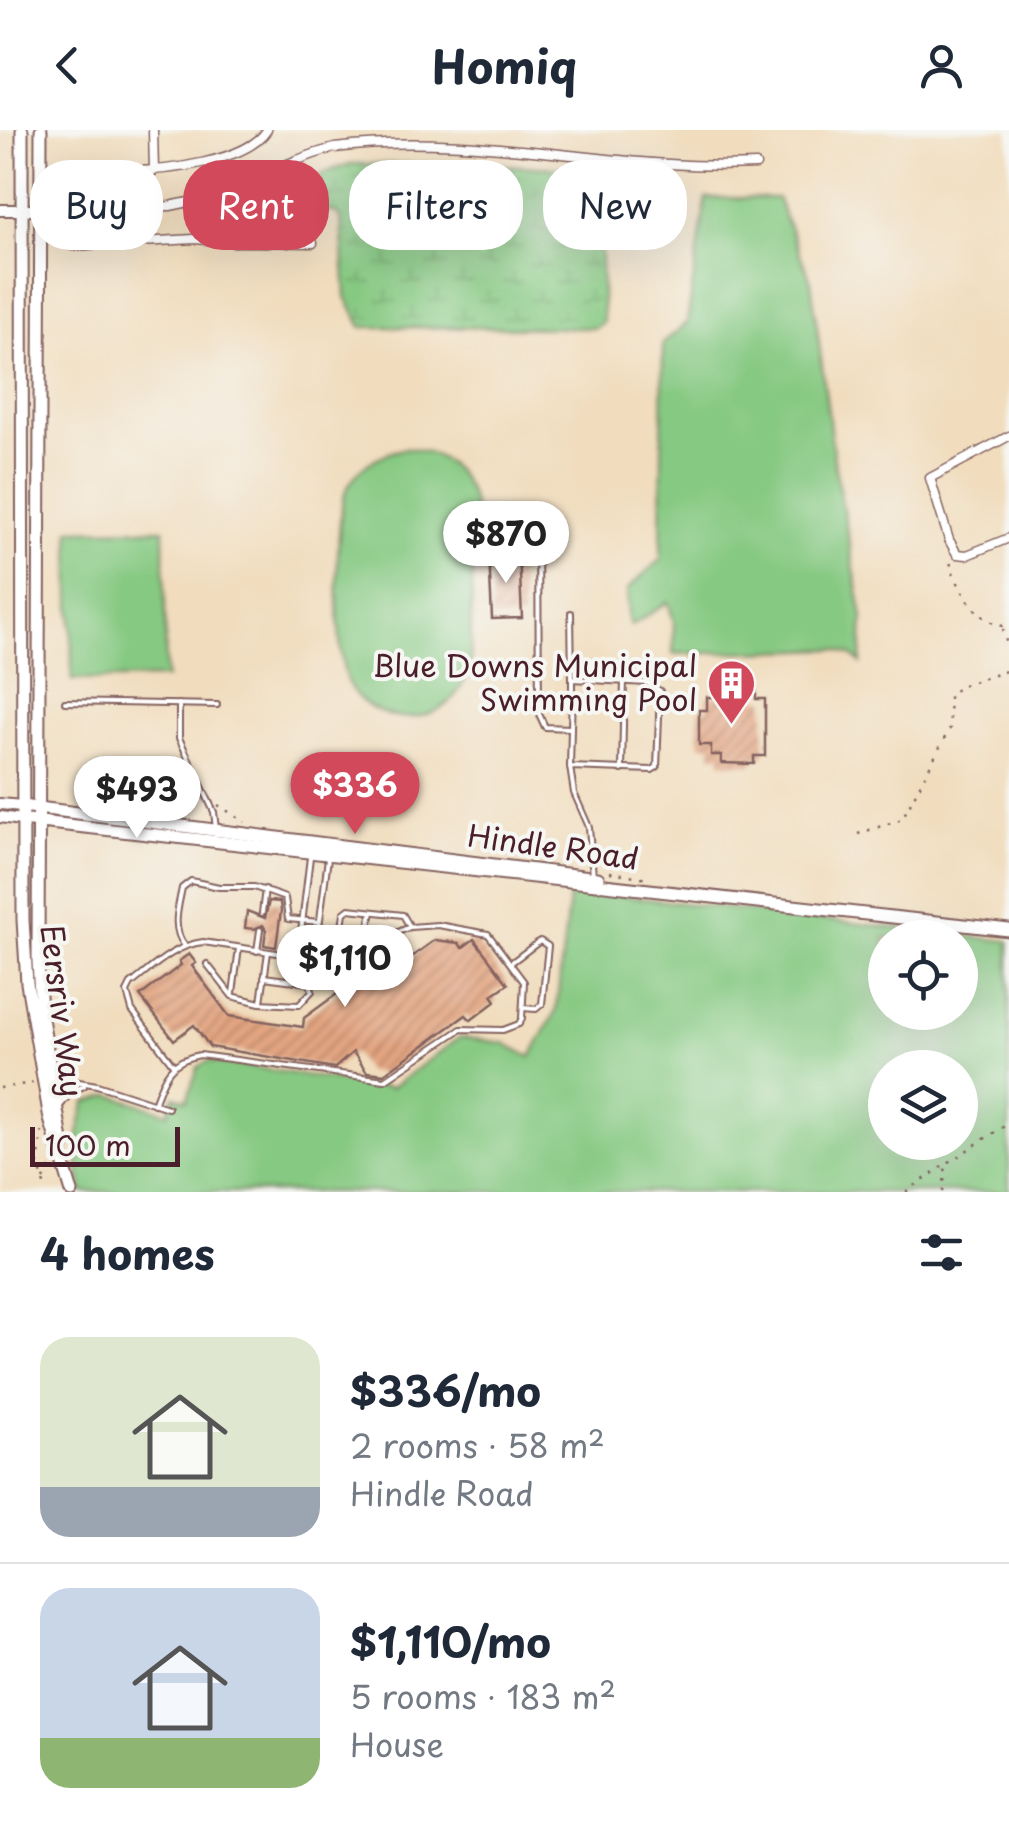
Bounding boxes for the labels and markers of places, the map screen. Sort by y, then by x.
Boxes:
pin: $870 [447,501,565,586]
place label: Blue Downs Municipal Swimming Pool [372,642,697,721]
building icon: Blue Downs Municipal Swimming Pool [706,658,758,726]
pin: $336 [296,752,414,837]
pin: $493 [78,756,196,841]
pin: $1,110 [264,925,426,1010]

